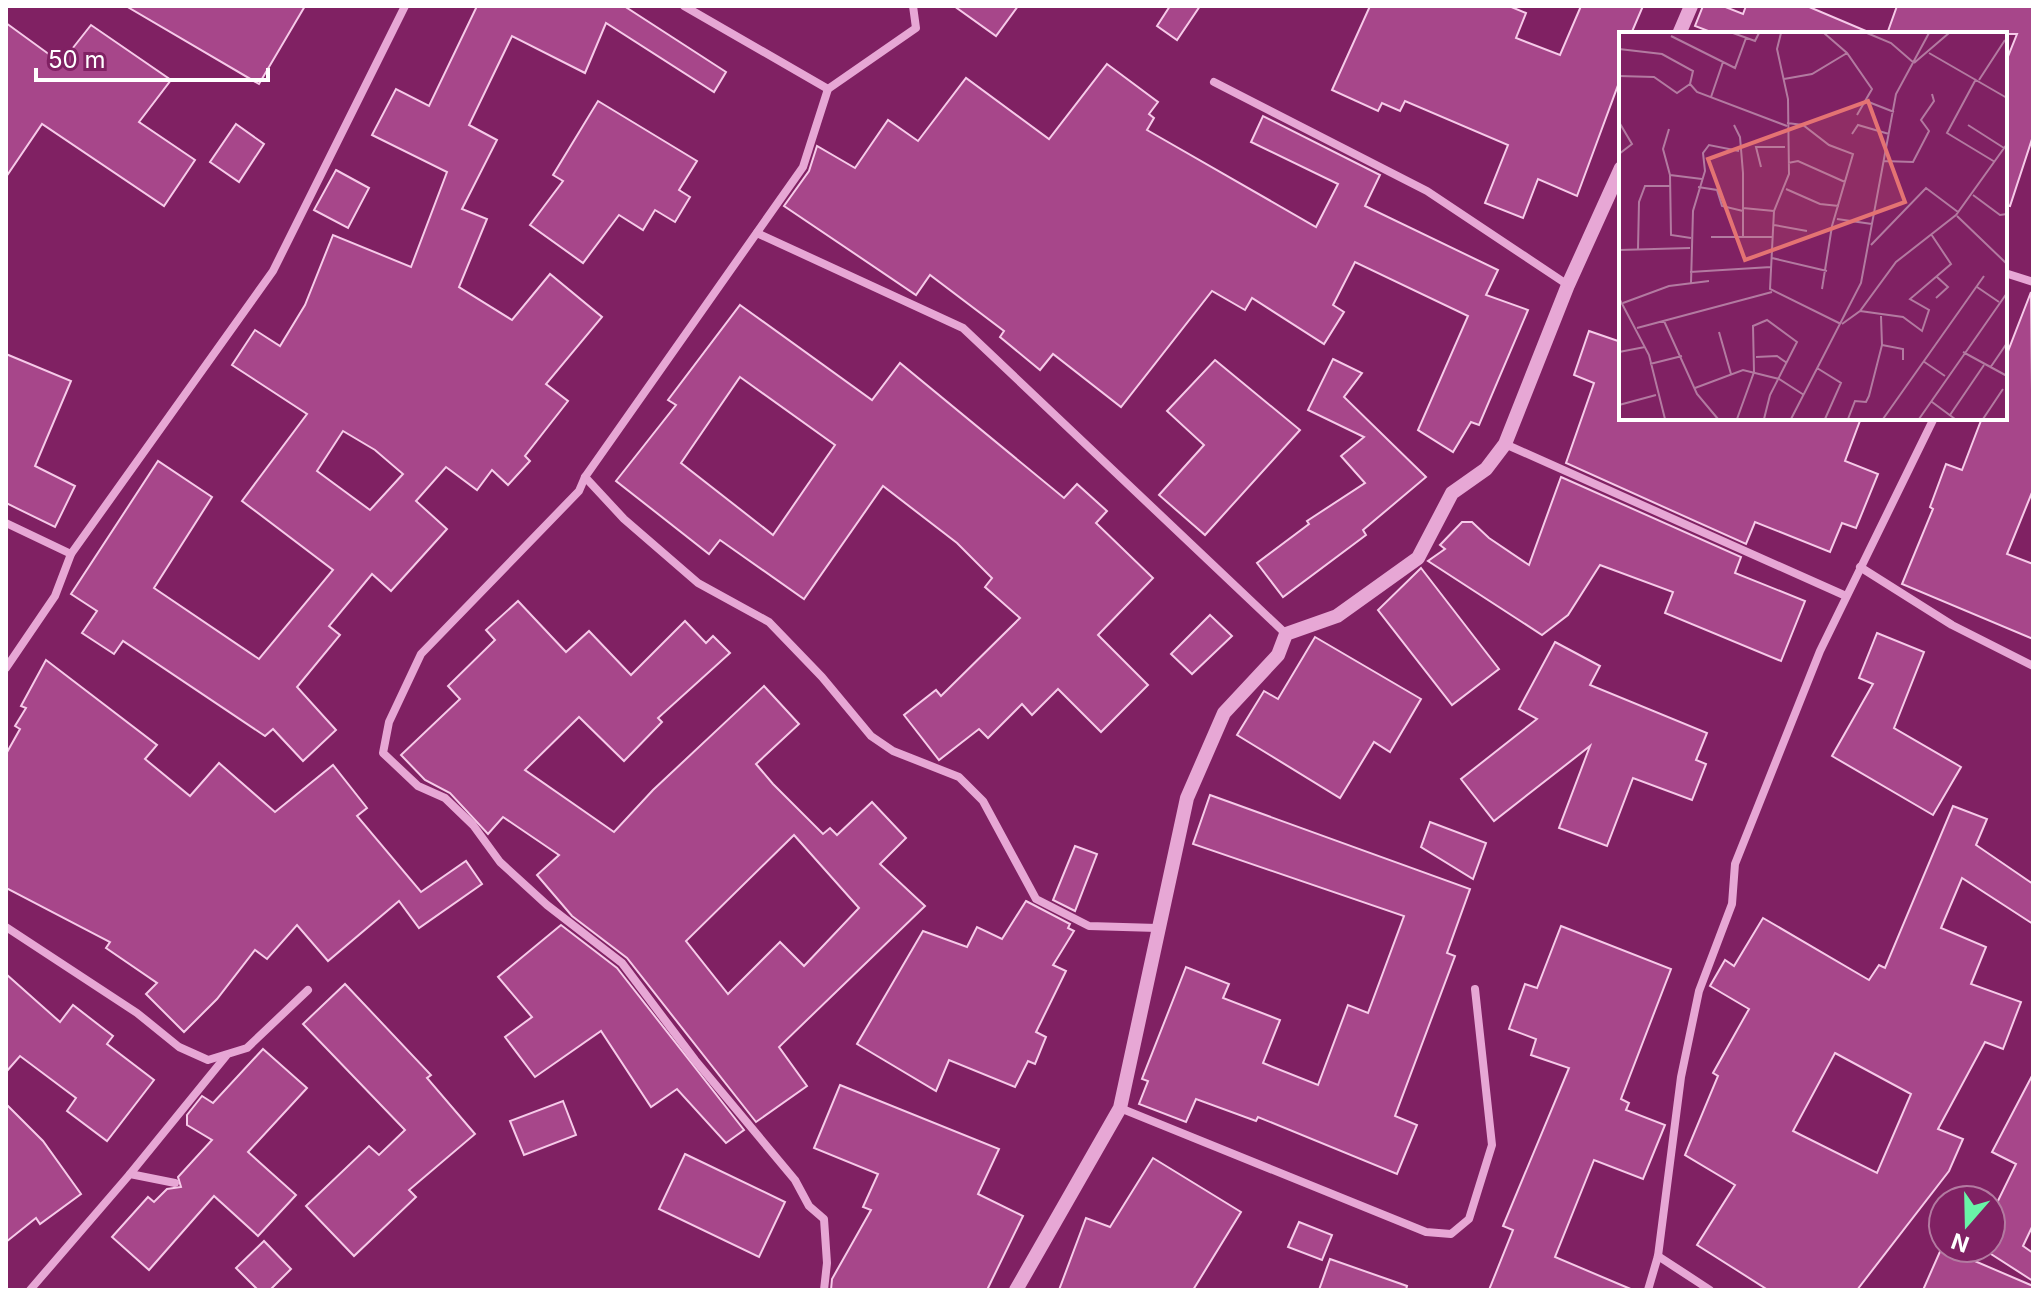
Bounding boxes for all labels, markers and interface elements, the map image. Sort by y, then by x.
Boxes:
scale bar [36,32,268,82]
inset map [1619,32,2007,420]
text: 50 m [48,45,106,74]
north arrow [1927,1184,2007,1264]
text: N [1948,1228,1972,1258]

